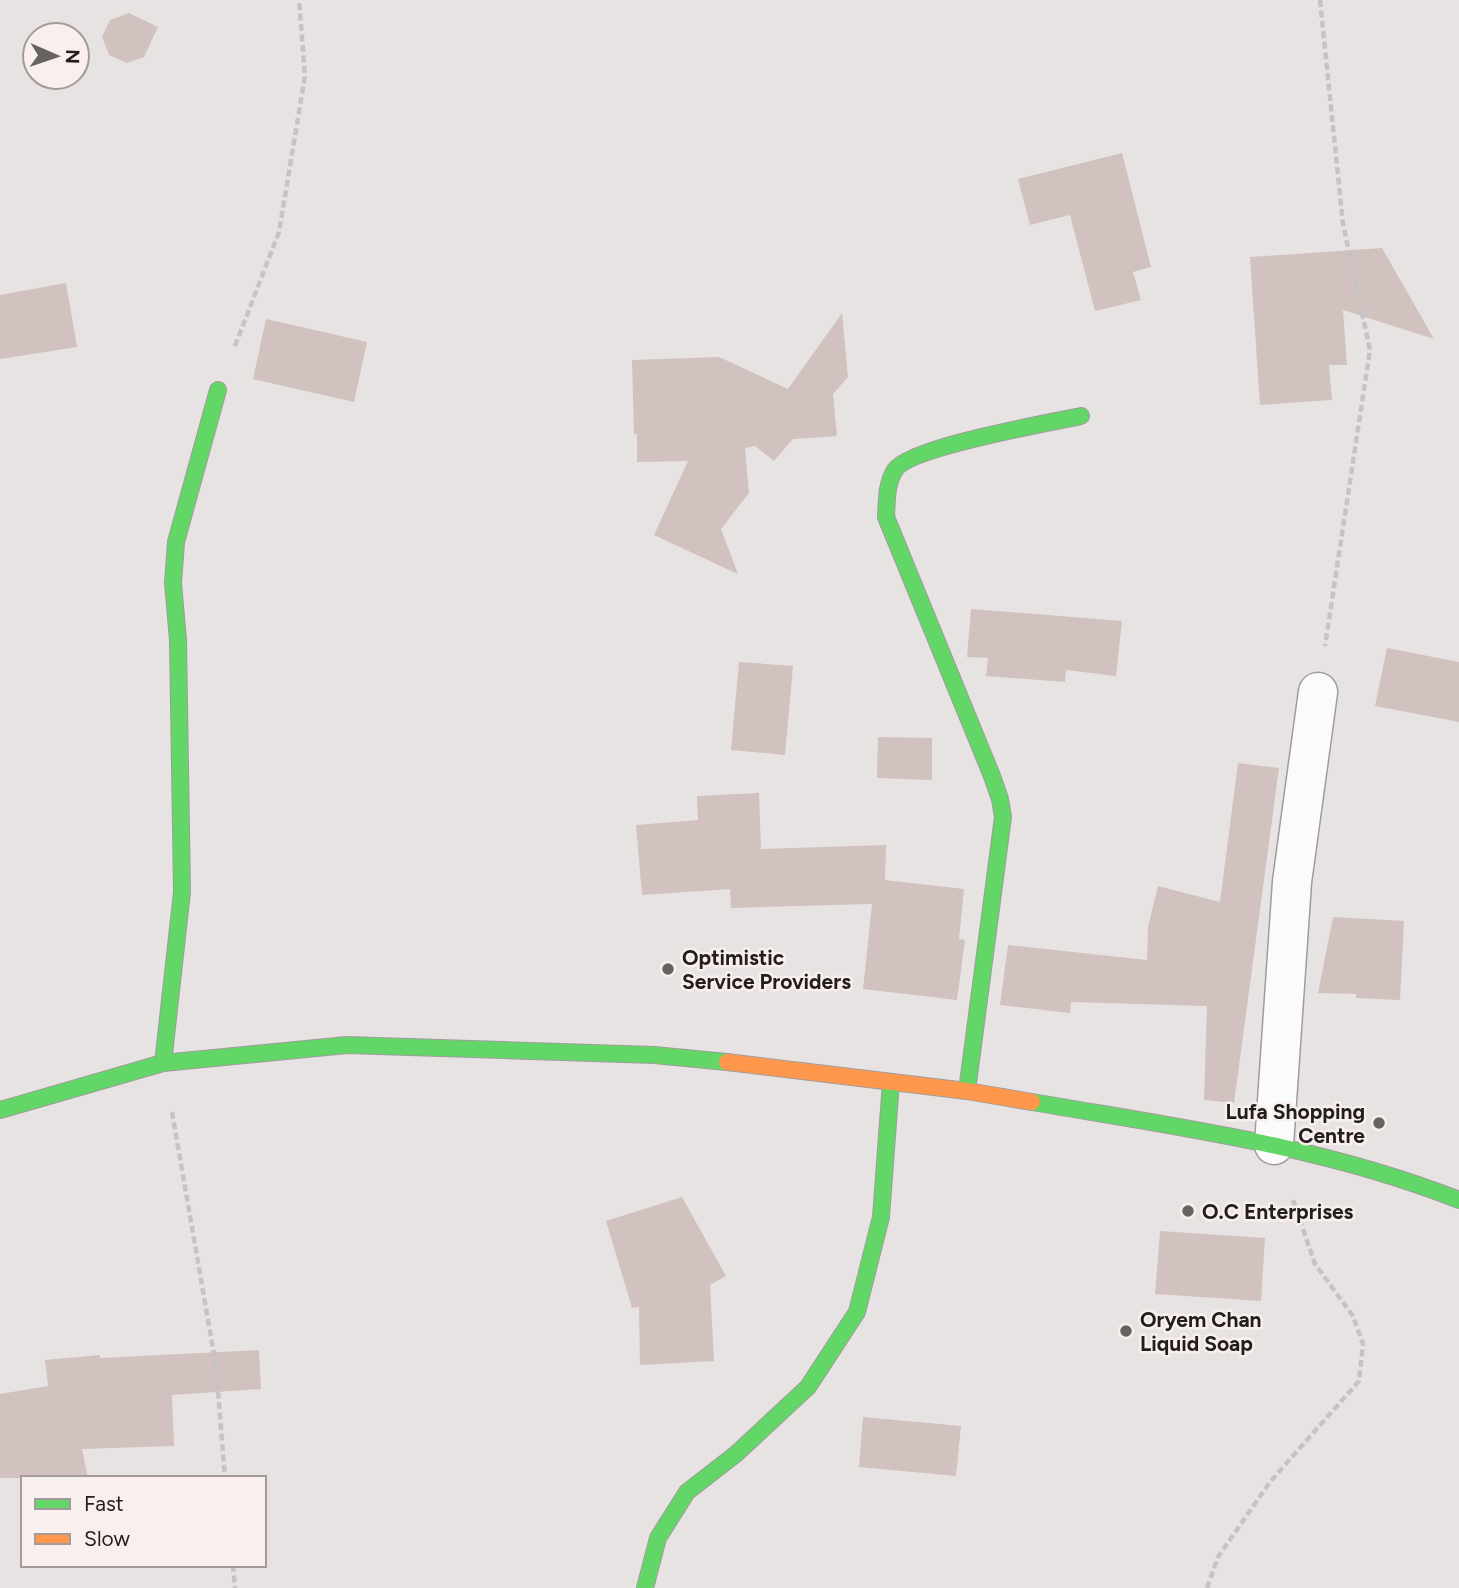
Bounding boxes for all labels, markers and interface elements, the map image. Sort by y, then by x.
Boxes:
north arrow [21,21,91,91]
text: N [61,49,84,64]
place label: Optimistic Service Providers [682,945,851,994]
marker: Optimistic Service Providers [660,961,676,977]
place label: Lufa Shopping Centre [1225,1099,1365,1148]
marker: Lufa Shopping Centre [1371,1115,1387,1131]
place label: O.C Enterprises [1202,1199,1354,1224]
marker: O.C Enterprises [1180,1203,1196,1219]
place label: Oryem Chan Liquid Soap [1140,1307,1262,1356]
marker: Oryem Chan Liquid Soap [1118,1323,1134,1339]
legend [21,1476,266,1567]
text: Fast [84,1491,124,1516]
text: Slow [84,1526,130,1551]

